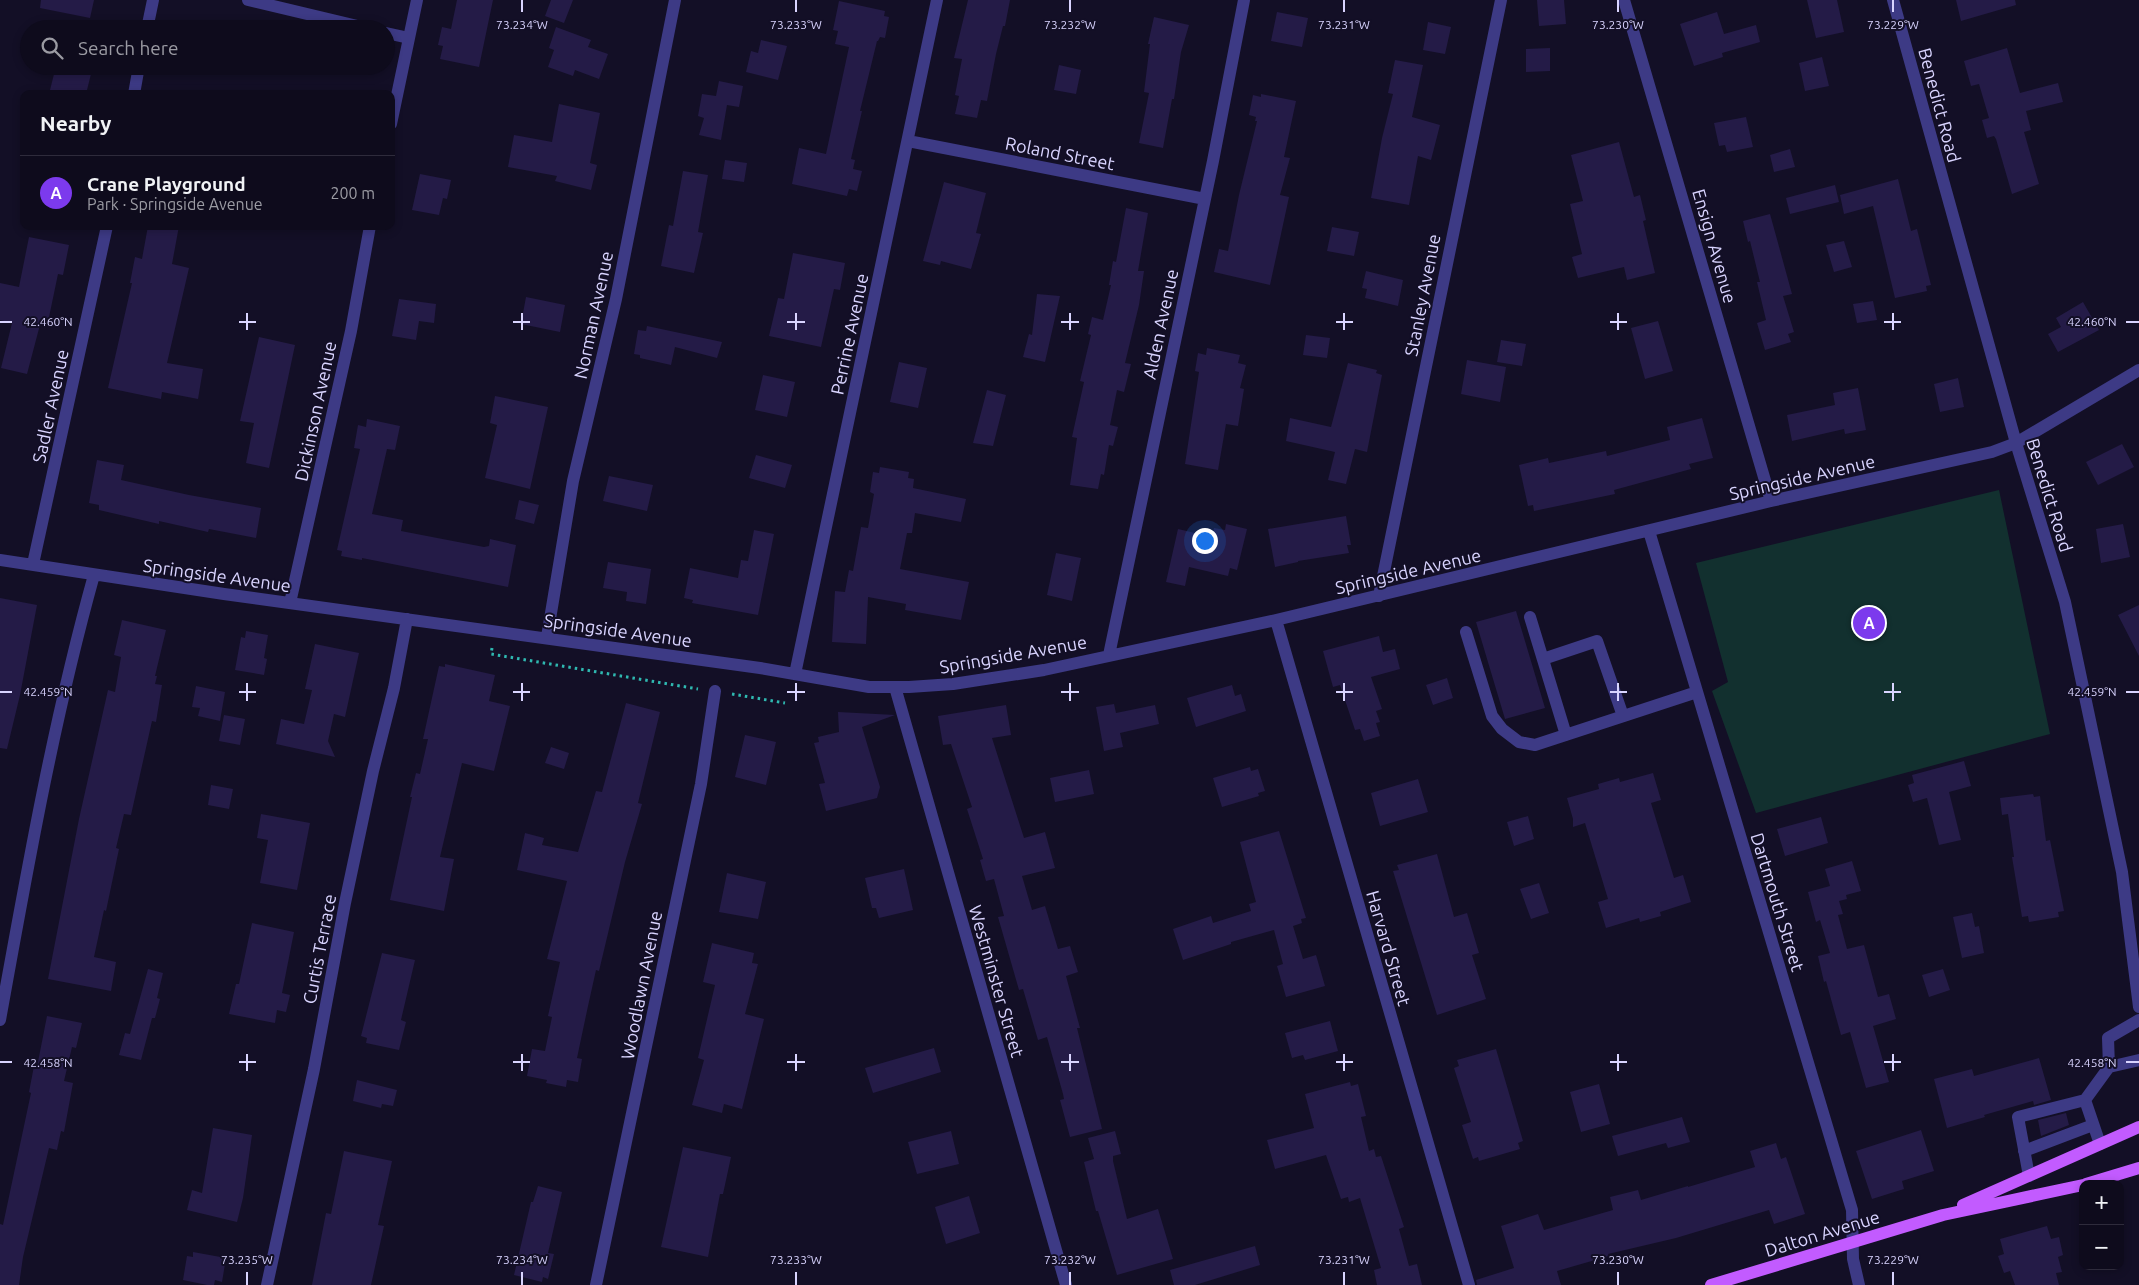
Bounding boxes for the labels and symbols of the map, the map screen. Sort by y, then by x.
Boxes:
text: 73.234°W [496,18,548,31]
text: 73.233°W [770,18,822,31]
text: 73.232°W [1044,18,1096,31]
text: 73.231°W [1318,18,1370,31]
text: 73.230°W [1592,18,1644,31]
text: 73.229°W [1867,18,1919,31]
street label: Benedict Road [1915,46,1965,164]
street label: Roland Street [1004,133,1116,173]
street label: Ensign Avenue [1689,187,1741,305]
street label: Stanley Avenue [1400,232,1444,358]
street label: Norman Avenue [570,249,616,381]
street label: Alden Avenue [1139,267,1181,381]
street label: Perrine Avenue [826,272,872,396]
text: 42.460°N [23,315,73,328]
text: 42.460°N [2067,315,2117,328]
street label: Dickinson Avenue [290,339,340,483]
street label: Sadler Avenue [28,347,72,465]
street label: Benedict Road [2023,436,2077,554]
street label: Springside Avenue [1727,450,1877,504]
your location [1192,528,1218,554]
street label: Springside Avenue [1333,544,1483,598]
street label: Springside Avenue [142,555,292,595]
pin: A [1853,604,1885,642]
street label: Springside Avenue [543,610,693,650]
street label: Springside Avenue [938,631,1088,677]
text: 42.459°N [23,685,73,698]
text: 42.459°N [2067,685,2117,698]
street label: Dartmouth Street [1747,830,1809,974]
street label: Harvard Street [1363,888,1415,1008]
street label: Curtis Terrace [299,892,339,1006]
street label: Westminster Street [966,903,1028,1059]
street label: Woodlawn Avenue [617,909,665,1061]
text: 42.458°N [23,1056,73,1069]
text: 42.458°N [2067,1056,2117,1069]
street label: Dalton Avenue [1762,1206,1882,1260]
text: 73.235°W [221,1253,273,1266]
text: 73.234°W [496,1253,548,1266]
text: 73.233°W [770,1253,822,1266]
text: 73.232°W [1044,1253,1096,1266]
text: 73.231°W [1318,1253,1370,1266]
text: 73.230°W [1592,1253,1644,1266]
text: 73.229°W [1867,1253,1919,1266]

